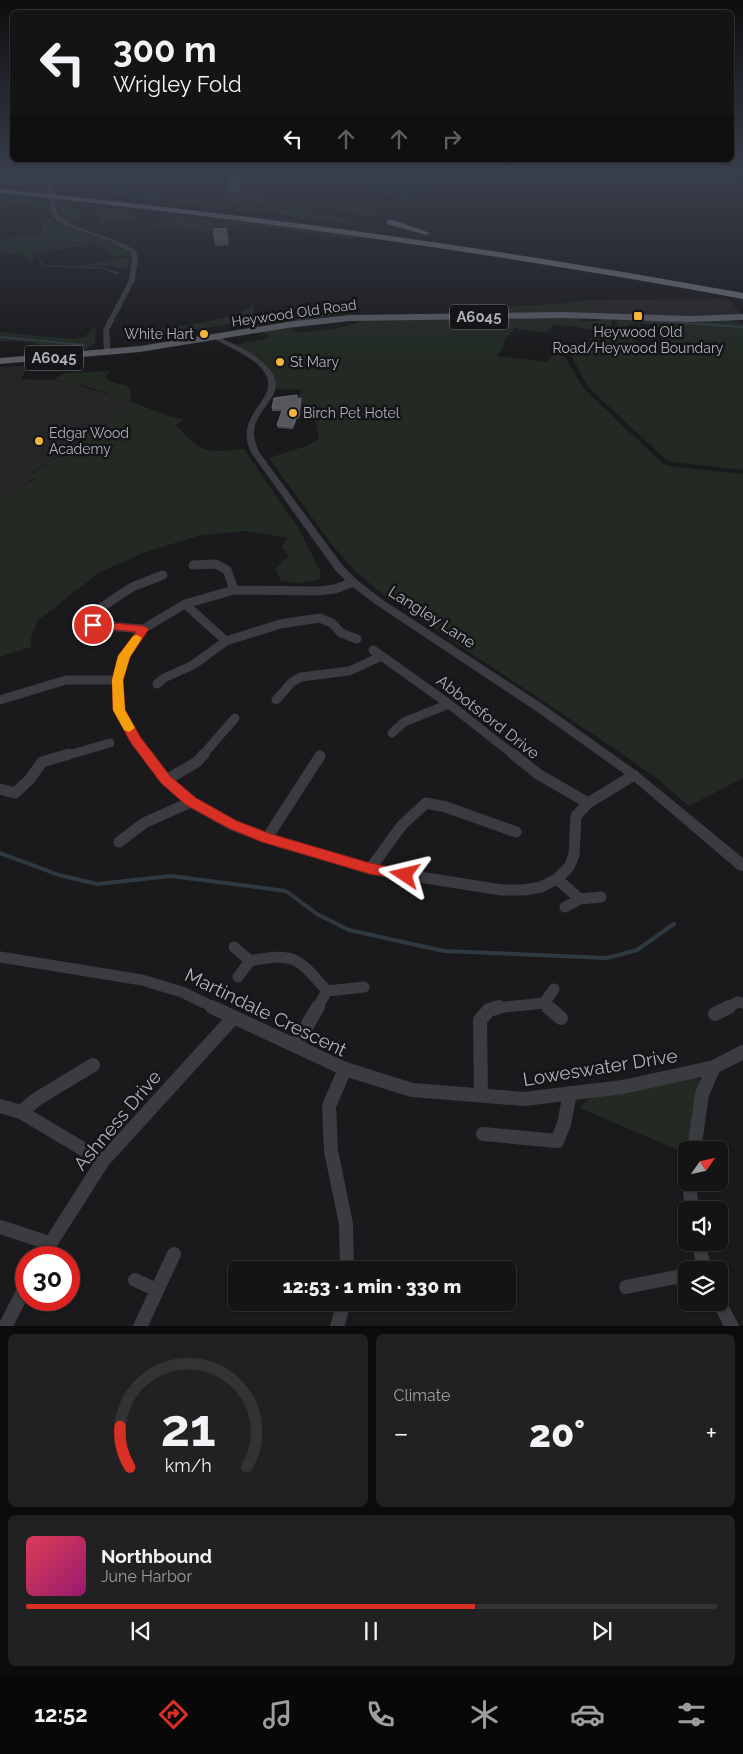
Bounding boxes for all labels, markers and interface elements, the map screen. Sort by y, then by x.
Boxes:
text: 300 m [113,29,217,70]
icon: left [30,30,95,95]
text: Wrigley Fold [113,71,242,97]
icon: left [279,125,307,153]
icon: ahead [332,125,360,153]
icon: ahead [385,125,413,153]
icon: right [438,125,466,153]
street label: Heywood Old Road [230,296,358,330]
road number: A6045 [450,304,508,330]
marker: Heywood Old Road/Heywood Boundary [632,310,644,322]
place label: Heywood Old Road/Heywood Boundary [553,324,724,356]
place label: White Hart [124,326,194,342]
marker: White Hart [198,328,210,340]
road number: A6045 [25,346,83,370]
place label: St Mary [290,354,339,370]
marker: St Mary [274,356,286,368]
place label: Birch Pet Hotel [303,405,400,421]
marker: Birch Pet Hotel [287,407,299,419]
place label: Edgar Wood Academy [49,425,129,457]
marker: Edgar Wood Academy [33,435,45,447]
street label: Langley Lane [385,582,479,652]
pin [72,604,114,646]
icon: arrive [79,611,107,639]
street label: Abbotsford Drive [433,671,543,763]
position arrow [378,848,430,900]
street label: Martindale Crescent [182,963,351,1061]
street label: Loweswater Drive [521,1044,679,1090]
street label: Ashness Drive [69,1066,165,1174]
north arrow [678,1141,728,1191]
map controls [678,1141,728,1311]
button: sound [678,1201,728,1251]
speed limit sign: 30 [15,1246,80,1311]
button: layers [678,1261,728,1311]
text: 12:53 · 1 min · 330 m [283,1275,461,1297]
text: Climate [394,1386,450,1405]
text: 21 [160,1397,215,1458]
text: 20° [529,1411,585,1456]
text: − [394,1417,409,1450]
text: + [705,1417,717,1450]
text: km/h [164,1455,211,1476]
text: Northbound [101,1545,212,1567]
text: June Harbor [101,1567,192,1586]
icon: previous [127,1617,155,1645]
icon: pause [357,1617,385,1645]
icon: next [588,1617,616,1645]
icon: directions [156,1697,191,1732]
icon: music [260,1697,295,1732]
icon: phone [363,1697,398,1732]
icon: climate [467,1697,502,1732]
icon: car [570,1697,605,1732]
icon: filters [674,1697,709,1732]
text: 12:52 [34,1701,88,1727]

